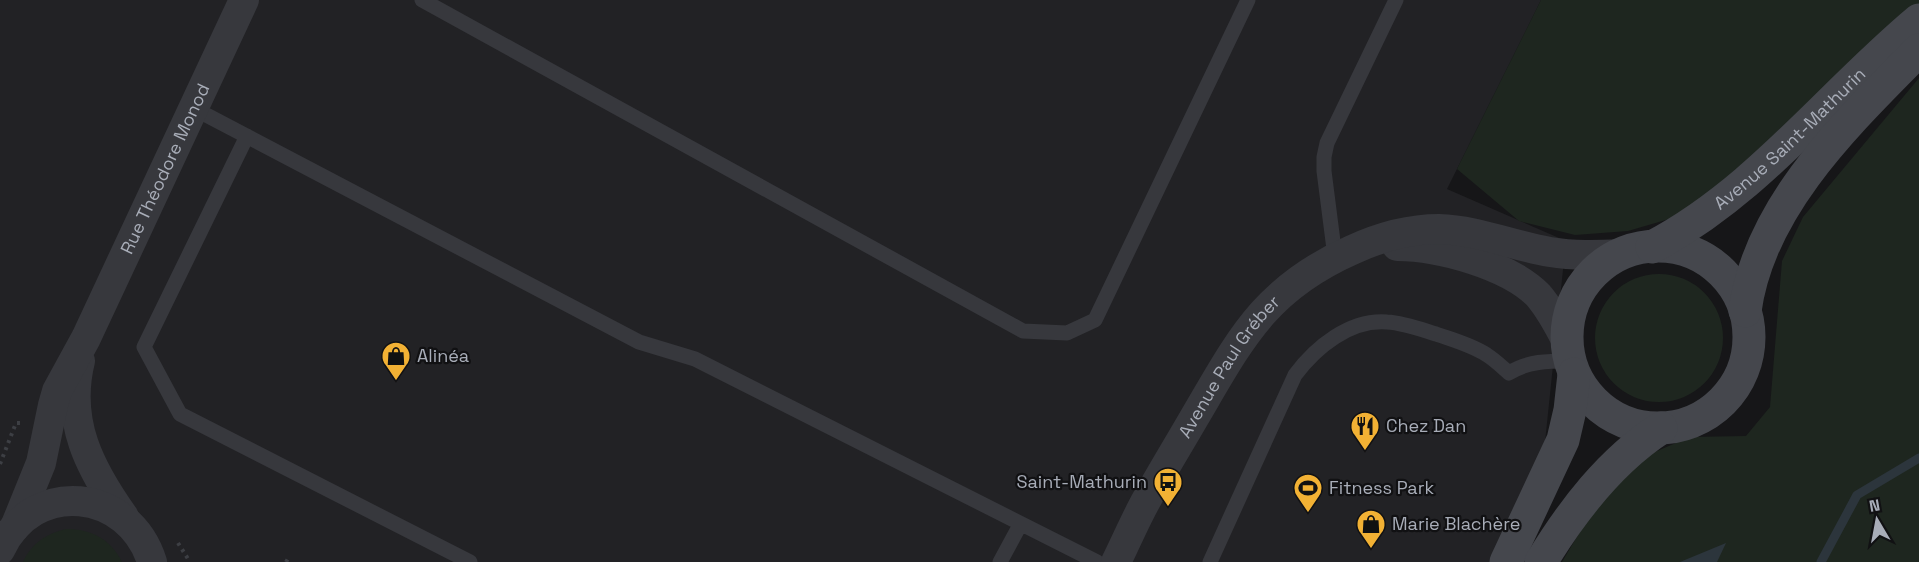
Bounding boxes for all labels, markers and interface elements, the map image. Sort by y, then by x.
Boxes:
street label: Avenue Saint-Mathurin [1709,62,1870,214]
street label: Rue Théodore Monod [115,80,214,258]
street label: Avenue Paul Gréber [1173,290,1284,442]
shop icon: Alinéa [380,340,412,382]
place label: Alinéa [417,344,469,367]
restaurant icon: Chez Dan [1349,410,1381,452]
place label: Chez Dan [1386,414,1466,437]
bus stop icon: Saint-Mathurin [1152,466,1184,508]
place label: Saint-Mathurin [1016,470,1147,493]
sports icon: Fitness Park [1292,472,1324,514]
place label: Fitness Park [1329,476,1434,499]
north arrow [1847,490,1907,550]
text: N [1867,494,1882,517]
shop icon: Marie Blachère [1355,508,1387,550]
place label: Marie Blachère [1392,512,1520,535]

